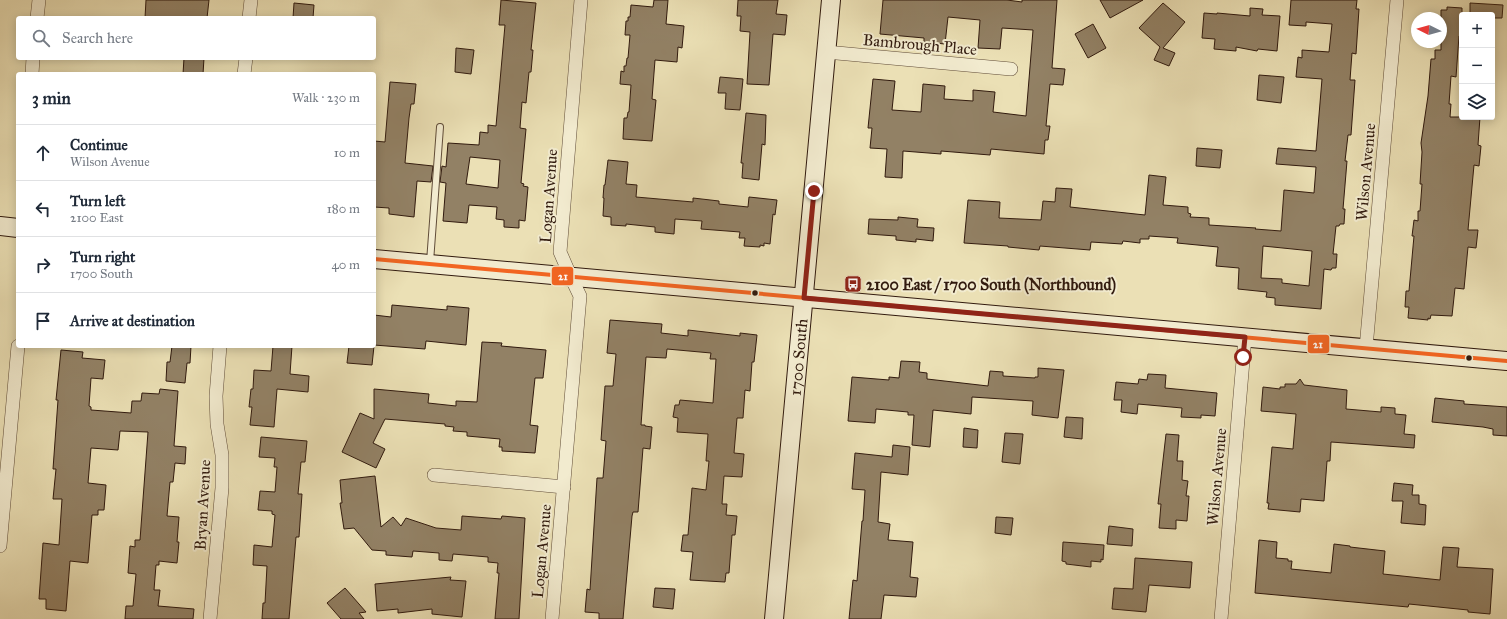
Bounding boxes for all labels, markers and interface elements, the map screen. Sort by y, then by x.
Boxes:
north arrow [1411,12,1447,48]
map controls [1459,12,1495,120]
button: + [1459,12,1495,48]
search box [16,16,376,60]
icon: search [30,27,52,49]
text: Search here [62,29,133,47]
street label: Bambrough Place [862,30,978,60]
button: − [1459,48,1495,84]
button: layers [1459,84,1495,120]
text: 3 min [32,88,71,109]
text: Walk · 230 m [292,90,360,106]
street label: Wilson Avenue [1352,122,1379,222]
text: Continue [70,136,128,154]
icon: ahead [32,142,54,164]
text: 10 m [334,145,360,161]
street label: Logan Avenue [536,148,562,244]
text: Wilson Avenue [70,154,150,170]
route end [805,182,823,200]
text: Turn left [70,192,126,210]
icon: left [32,198,54,220]
text: 180 m [327,201,360,217]
text: 2100 East [70,210,124,226]
text: Turn right [70,248,135,266]
icon: right [32,254,54,276]
text: 40 m [331,257,360,273]
text: 1700 South [70,266,133,282]
line badge: 21 [551,266,574,286]
text: 21 [558,270,569,283]
bus stop icon: 2100 East / 1700 South (Northbound) [843,274,863,294]
place label: 2100 East / 1700 South (Northbound) [866,275,1117,295]
unlabelled marker [750,288,760,298]
icon: arrive [32,310,54,332]
text: Arrive at destination [70,312,195,330]
street label: 1700 South [786,318,812,397]
line badge: 21 [1307,334,1330,354]
text: 21 [1313,338,1324,351]
route start [1234,348,1252,366]
unlabelled marker [1464,353,1474,363]
street label: Wilson Avenue [1203,427,1230,527]
street label: Bryan Avenue [191,459,214,551]
street label: Logan Avenue [528,503,556,599]

